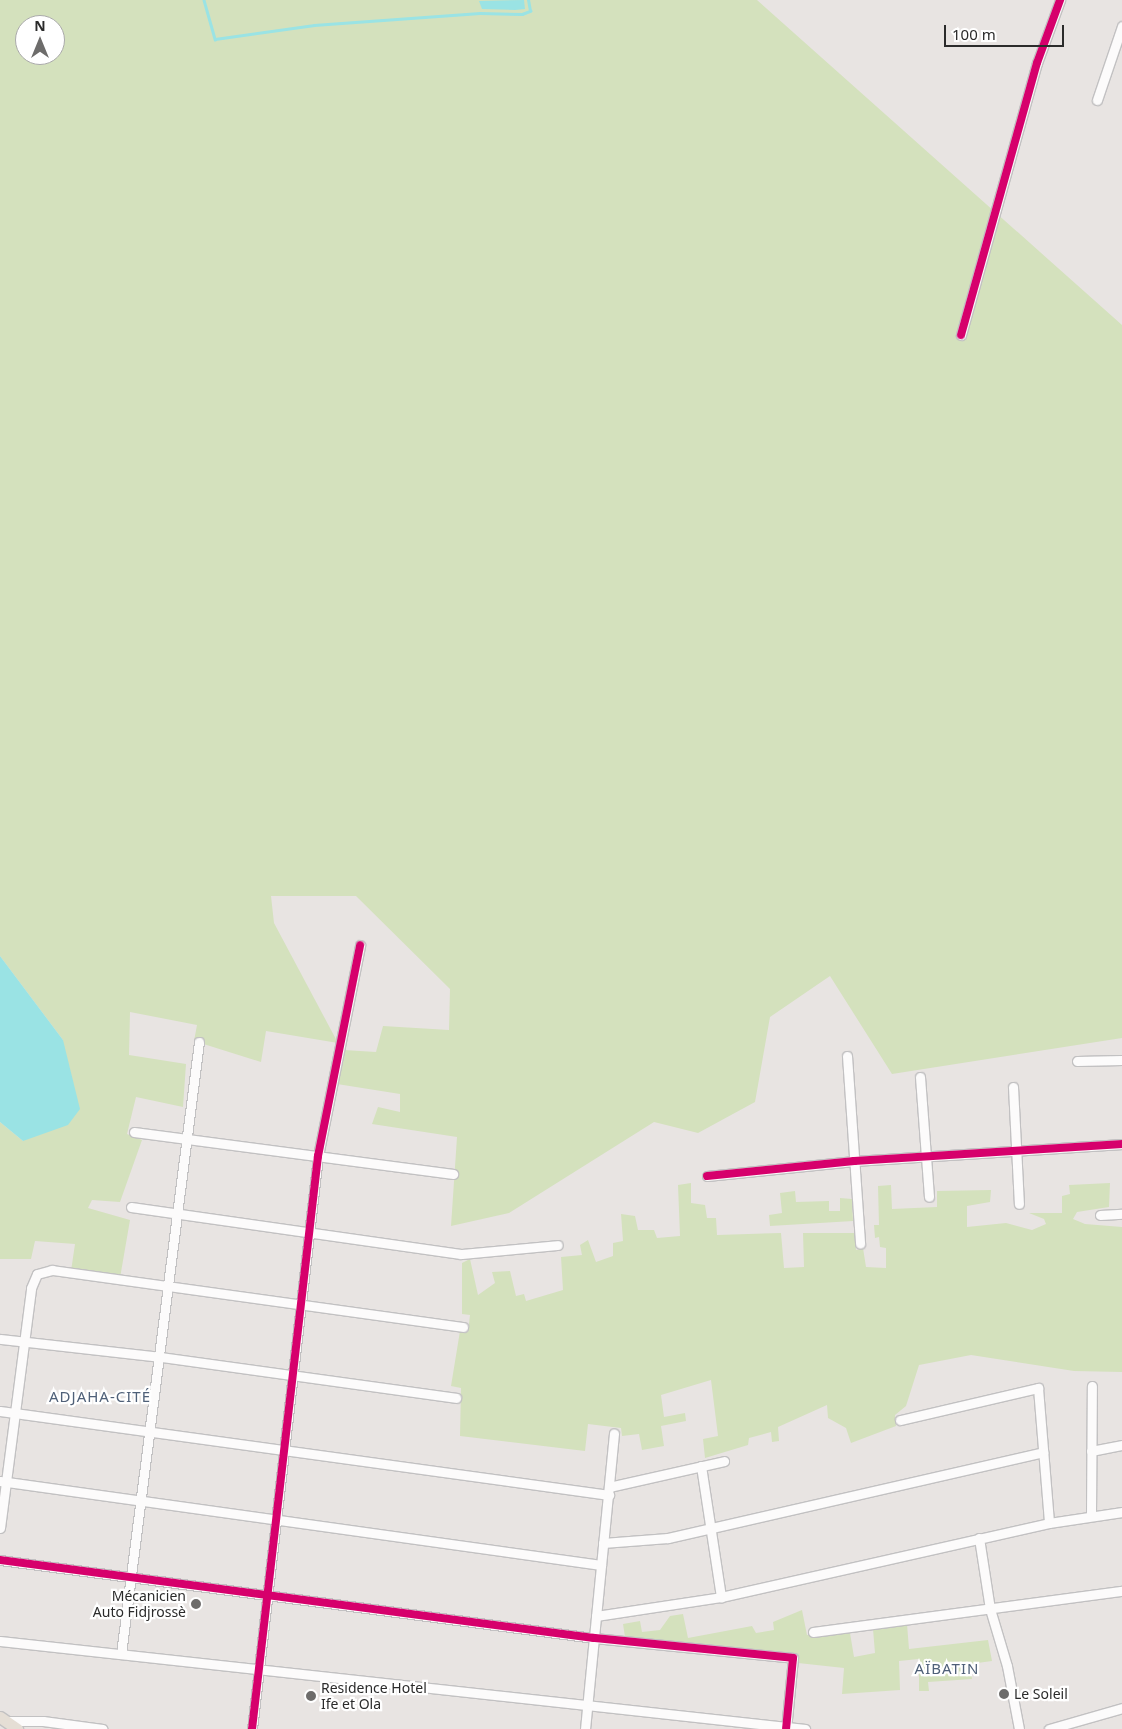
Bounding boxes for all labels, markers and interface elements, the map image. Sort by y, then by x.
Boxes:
north arrow [15,15,65,65]
scale bar [947,15,1067,47]
text: N [34,16,46,35]
text: 100 m [952,24,996,44]
district label: ADJAHA-CITÉ [48,1388,152,1406]
place label: Mécanicien Auto Fidjrossè [93,1588,186,1620]
marker: Mécanicien Auto Fidjrossè [190,1598,202,1610]
district label: AÏBATIN [914,1660,980,1678]
place label: Residence Hotel Ife et Ola [321,1680,427,1712]
place label: Le Soleil [1014,1686,1068,1702]
marker: Le Soleil [998,1688,1010,1700]
marker: Residence Hotel Ife et Ola [305,1690,317,1702]

